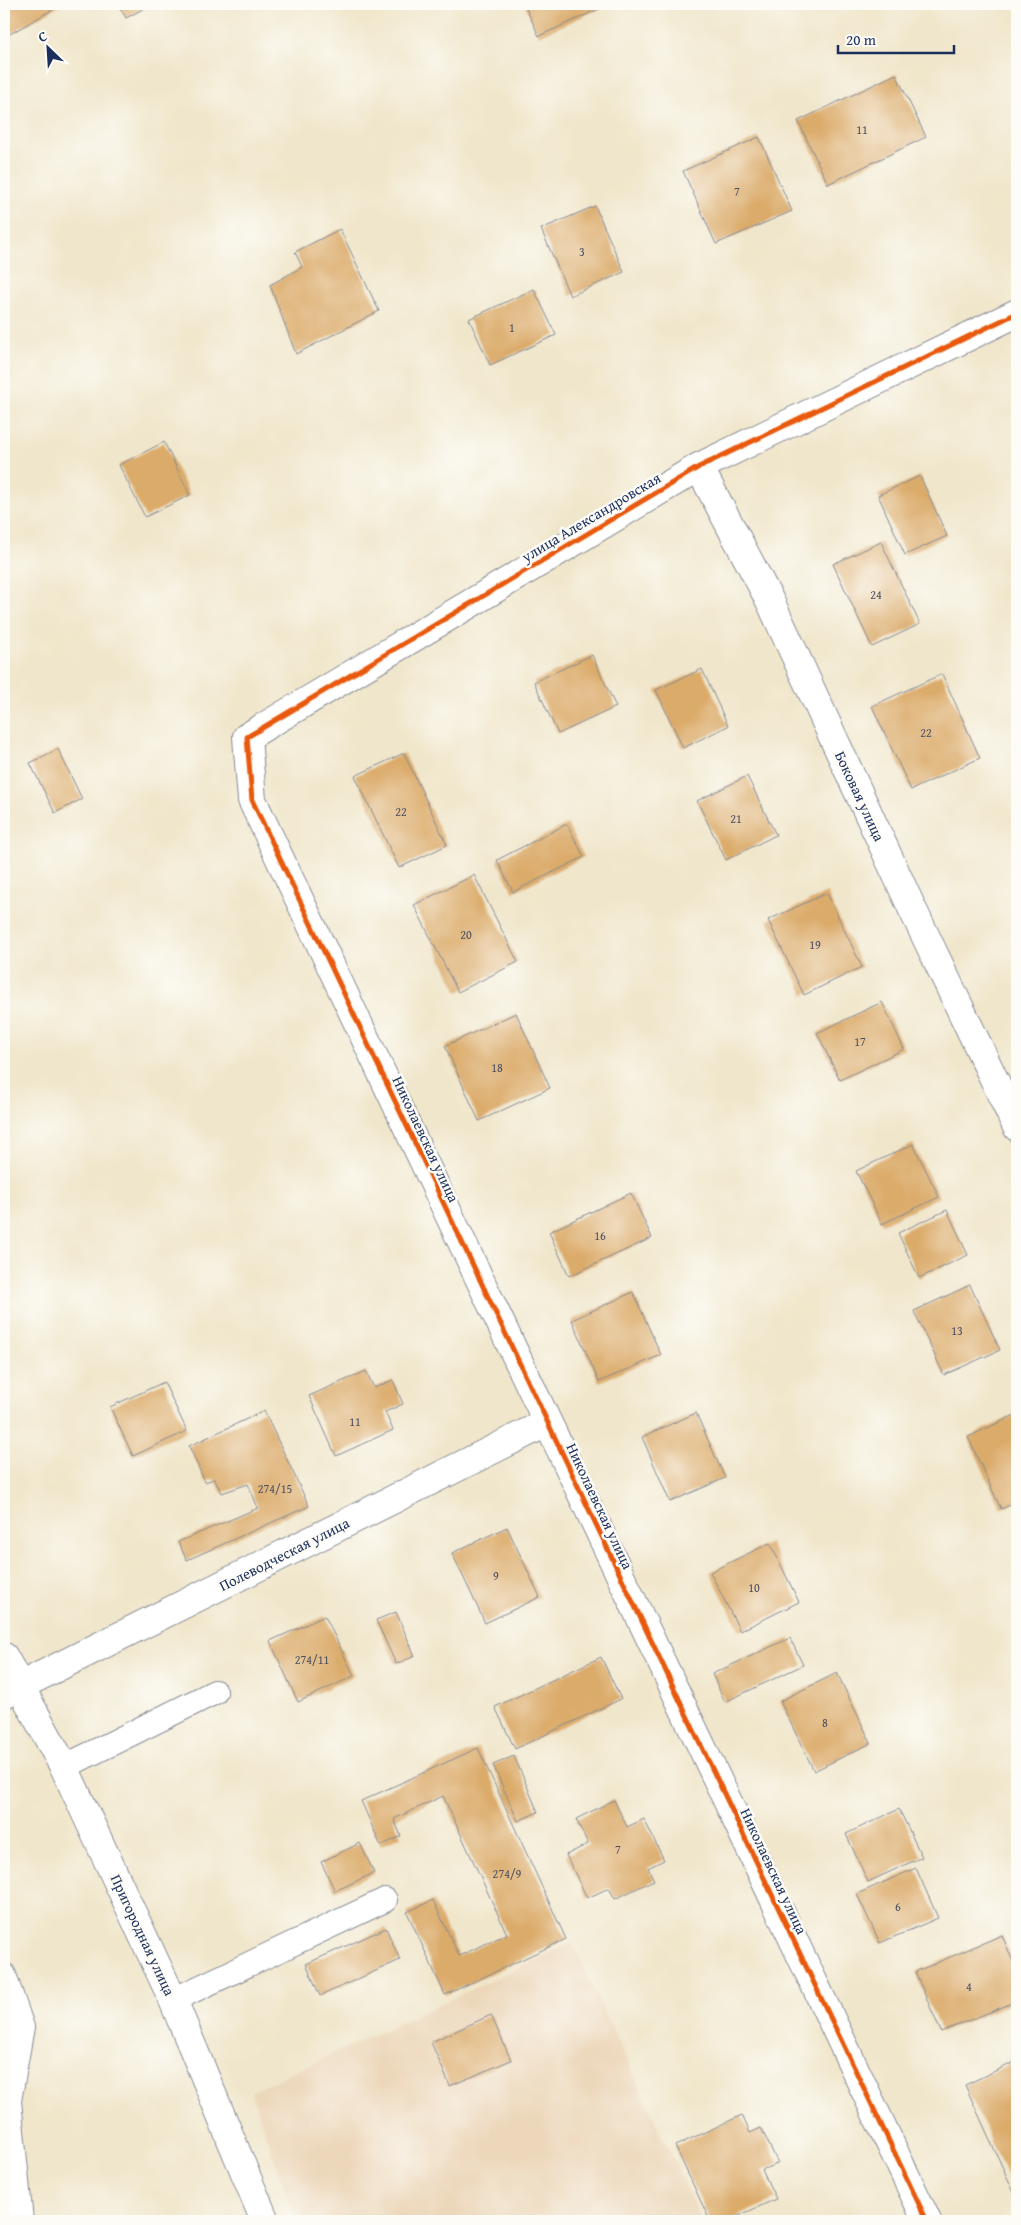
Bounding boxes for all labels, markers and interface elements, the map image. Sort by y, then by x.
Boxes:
north arrow [22,22,72,72]
scale bar [838,22,955,54]
text: С [35,25,50,47]
text: 20 m [846,29,877,50]
house number: 11 [856,121,868,138]
house number: 7 [734,183,740,200]
house number: 3 [579,243,585,260]
house number: 1 [509,319,515,336]
street label: улица Александровская [517,467,665,567]
house number: 24 [870,586,882,603]
house number: 22 [920,724,932,741]
street label: Боковая улица [830,747,890,845]
house number: 22 [395,803,407,820]
house number: 21 [730,810,742,827]
house number: 20 [460,926,472,943]
house number: 19 [809,936,821,953]
house number: 17 [854,1033,866,1050]
house number: 18 [491,1059,503,1076]
street label: Николаевская улица [387,1072,465,1206]
house number: 16 [594,1227,606,1244]
house number: 13 [951,1322,963,1339]
house number: 11 [349,1413,361,1430]
street label: Николаевская улица [561,1439,639,1573]
house number: 274/15 [258,1480,292,1497]
street label: Полеводческая улица [215,1512,354,1596]
house number: 9 [493,1567,499,1584]
house number: 10 [748,1579,760,1596]
house number: 274/11 [295,1651,329,1668]
house number: 8 [822,1714,828,1731]
street label: Николаевская улица [735,1804,813,1938]
house number: 7 [615,1841,621,1858]
house number: 274/9 [493,1865,522,1882]
street label: Пригородная улица [106,1871,181,2000]
house number: 6 [895,1898,901,1915]
house number: 4 [966,1978,972,1995]

